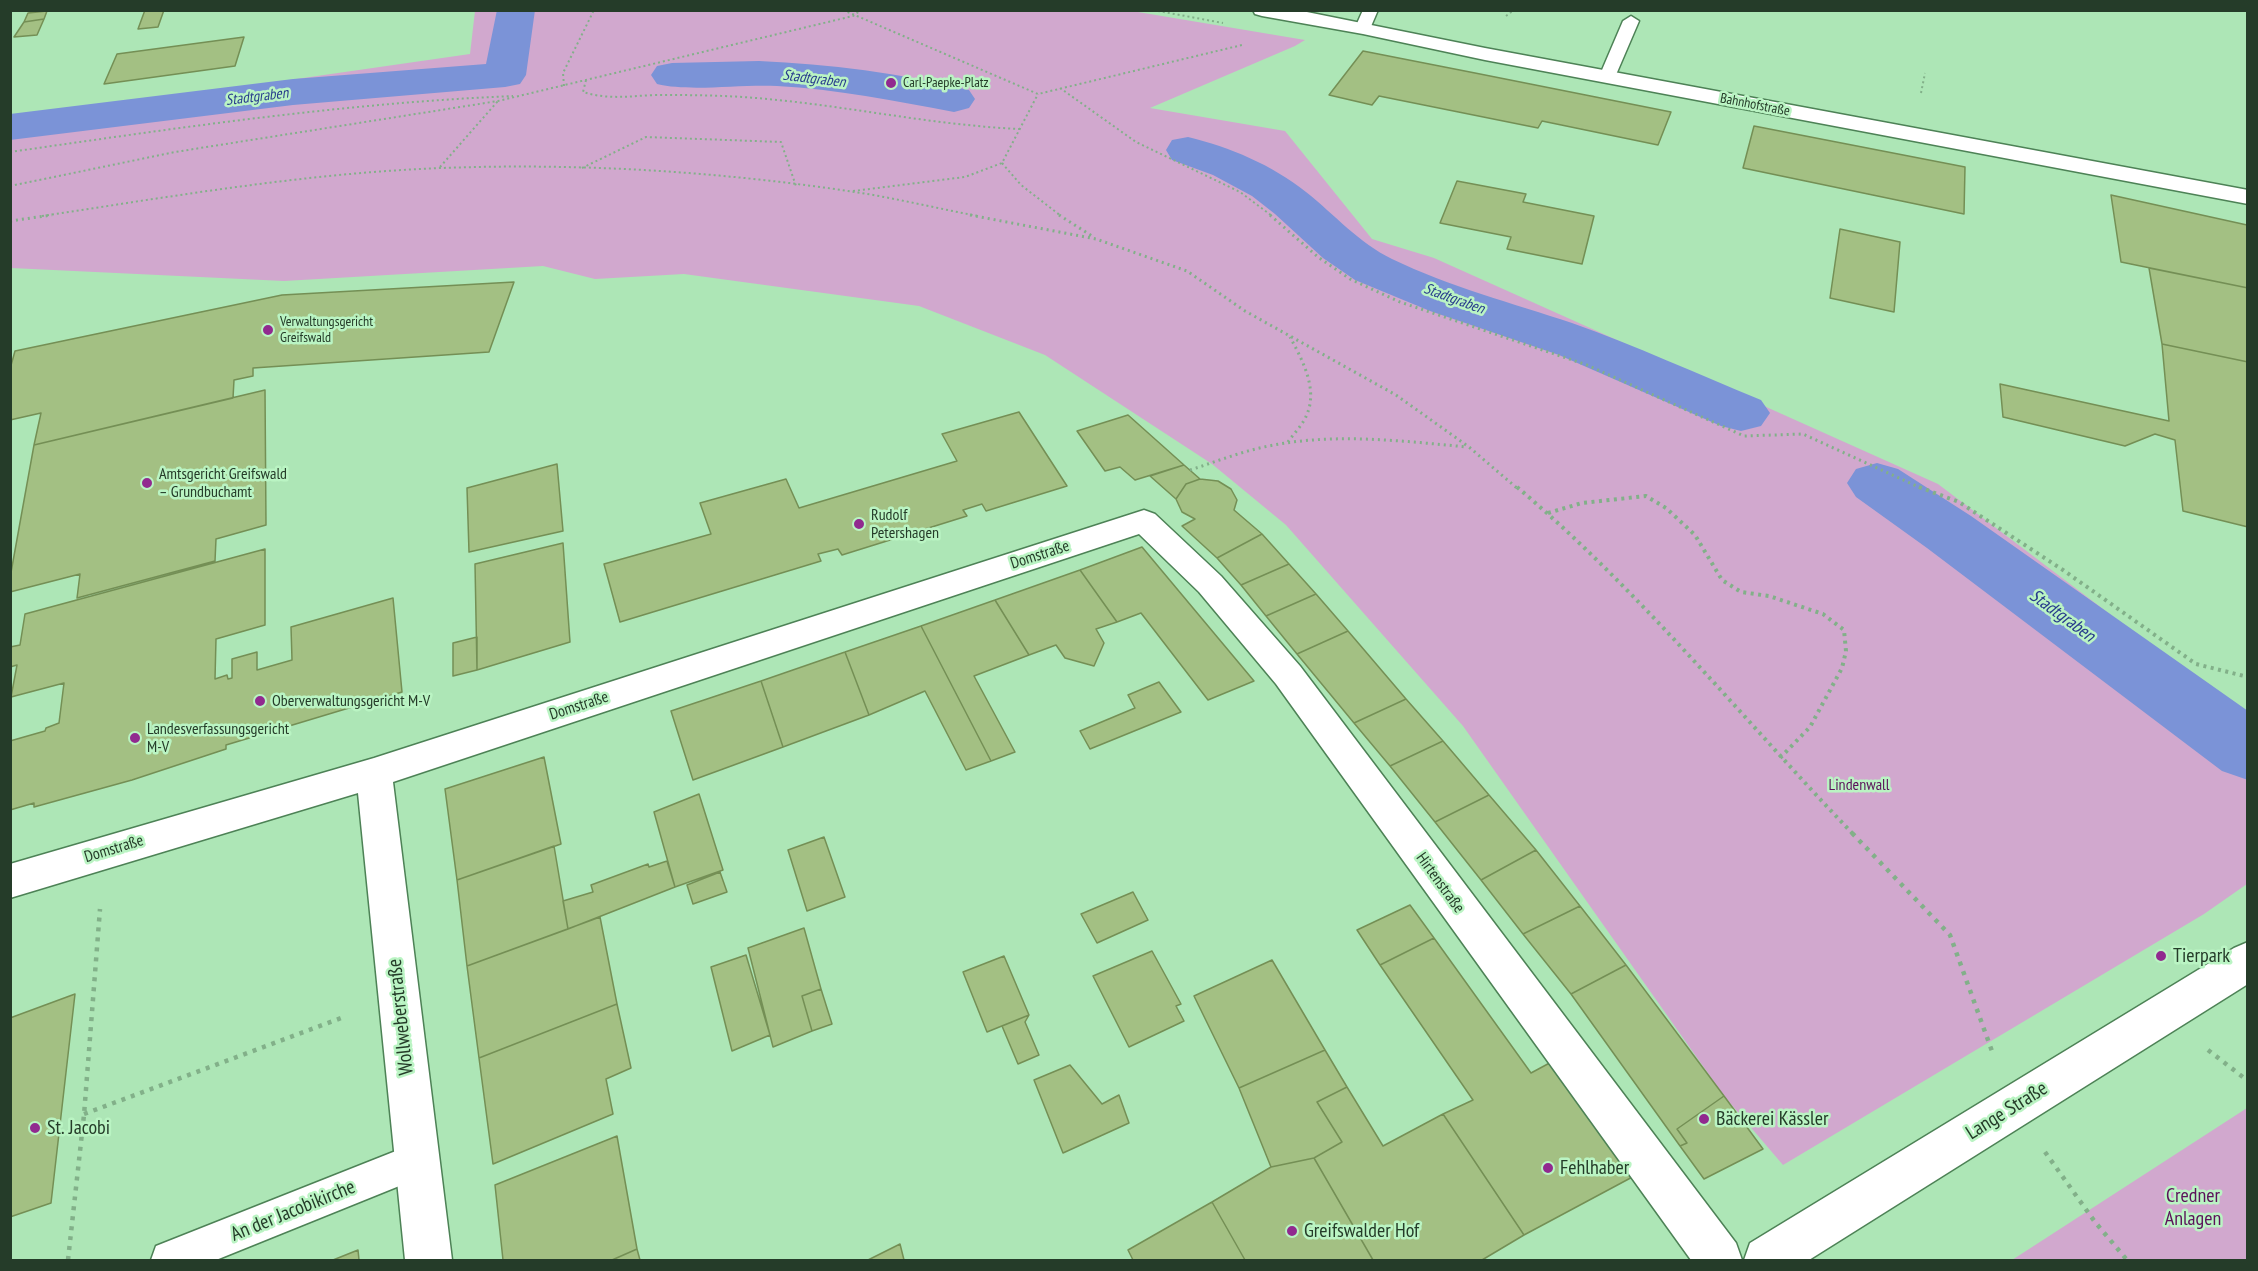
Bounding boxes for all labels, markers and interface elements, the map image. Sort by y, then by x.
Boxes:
water label: Stadtgraben [782,66,846,92]
place label: Carl-Paepke-Platz [903,75,989,91]
marker: Carl-Paepke-Platz [884,76,898,90]
water label: Stadtgraben [225,84,289,110]
street label: Bahnhofstraße [1719,90,1791,120]
water label: Stadtgraben [1421,280,1487,318]
place label: Verwaltungsgericht Greifswald [280,314,373,346]
marker: Verwaltungsgericht Greifswald [261,323,275,337]
place label: Amtsgericht Greifswald – Grundbuchamt [159,464,287,502]
marker: Amtsgericht Greifswald – Grundbuchamt [140,476,154,490]
place label: Rudolf Petershagen [871,505,939,543]
marker: Rudolf Petershagen [852,517,866,531]
street label: Domstraße [1008,536,1072,574]
water label: Stadtgraben [2025,585,2099,647]
street label: Domstraße [547,687,611,725]
place label: Oberverwaltungsgericht M-V [272,691,430,711]
marker: Oberverwaltungsgericht M-V [253,694,267,708]
place label: Landesverfassungsgericht M-V [147,719,289,757]
marker: Landesverfassungsgericht M-V [128,731,142,745]
park label: Lindenwall [1829,775,1889,795]
street label: Domstraße [82,831,146,867]
street label: Hirtenstraße [1412,849,1468,917]
place label: Tierpark [2173,944,2230,968]
marker: Tierpark [2154,949,2168,963]
street label: Wollweberstraße [383,958,419,1076]
street label: Lange Straße [1962,1077,2052,1145]
place label: Bäckerei Kässler [1716,1107,1828,1131]
marker: Bäckerei Kässler [1697,1112,1711,1126]
place label: St. Jacobi [47,1116,110,1140]
marker: St. Jacobi [28,1121,42,1135]
place label: Fehlhaber [1560,1156,1629,1180]
marker: Fehlhaber [1541,1161,1555,1175]
street label: An der Jacobikirche [227,1175,359,1247]
park label: Credner Anlagen [2165,1184,2221,1231]
place label: Greifswalder Hof [1304,1219,1419,1243]
marker: Greifswalder Hof [1285,1224,1299,1238]

